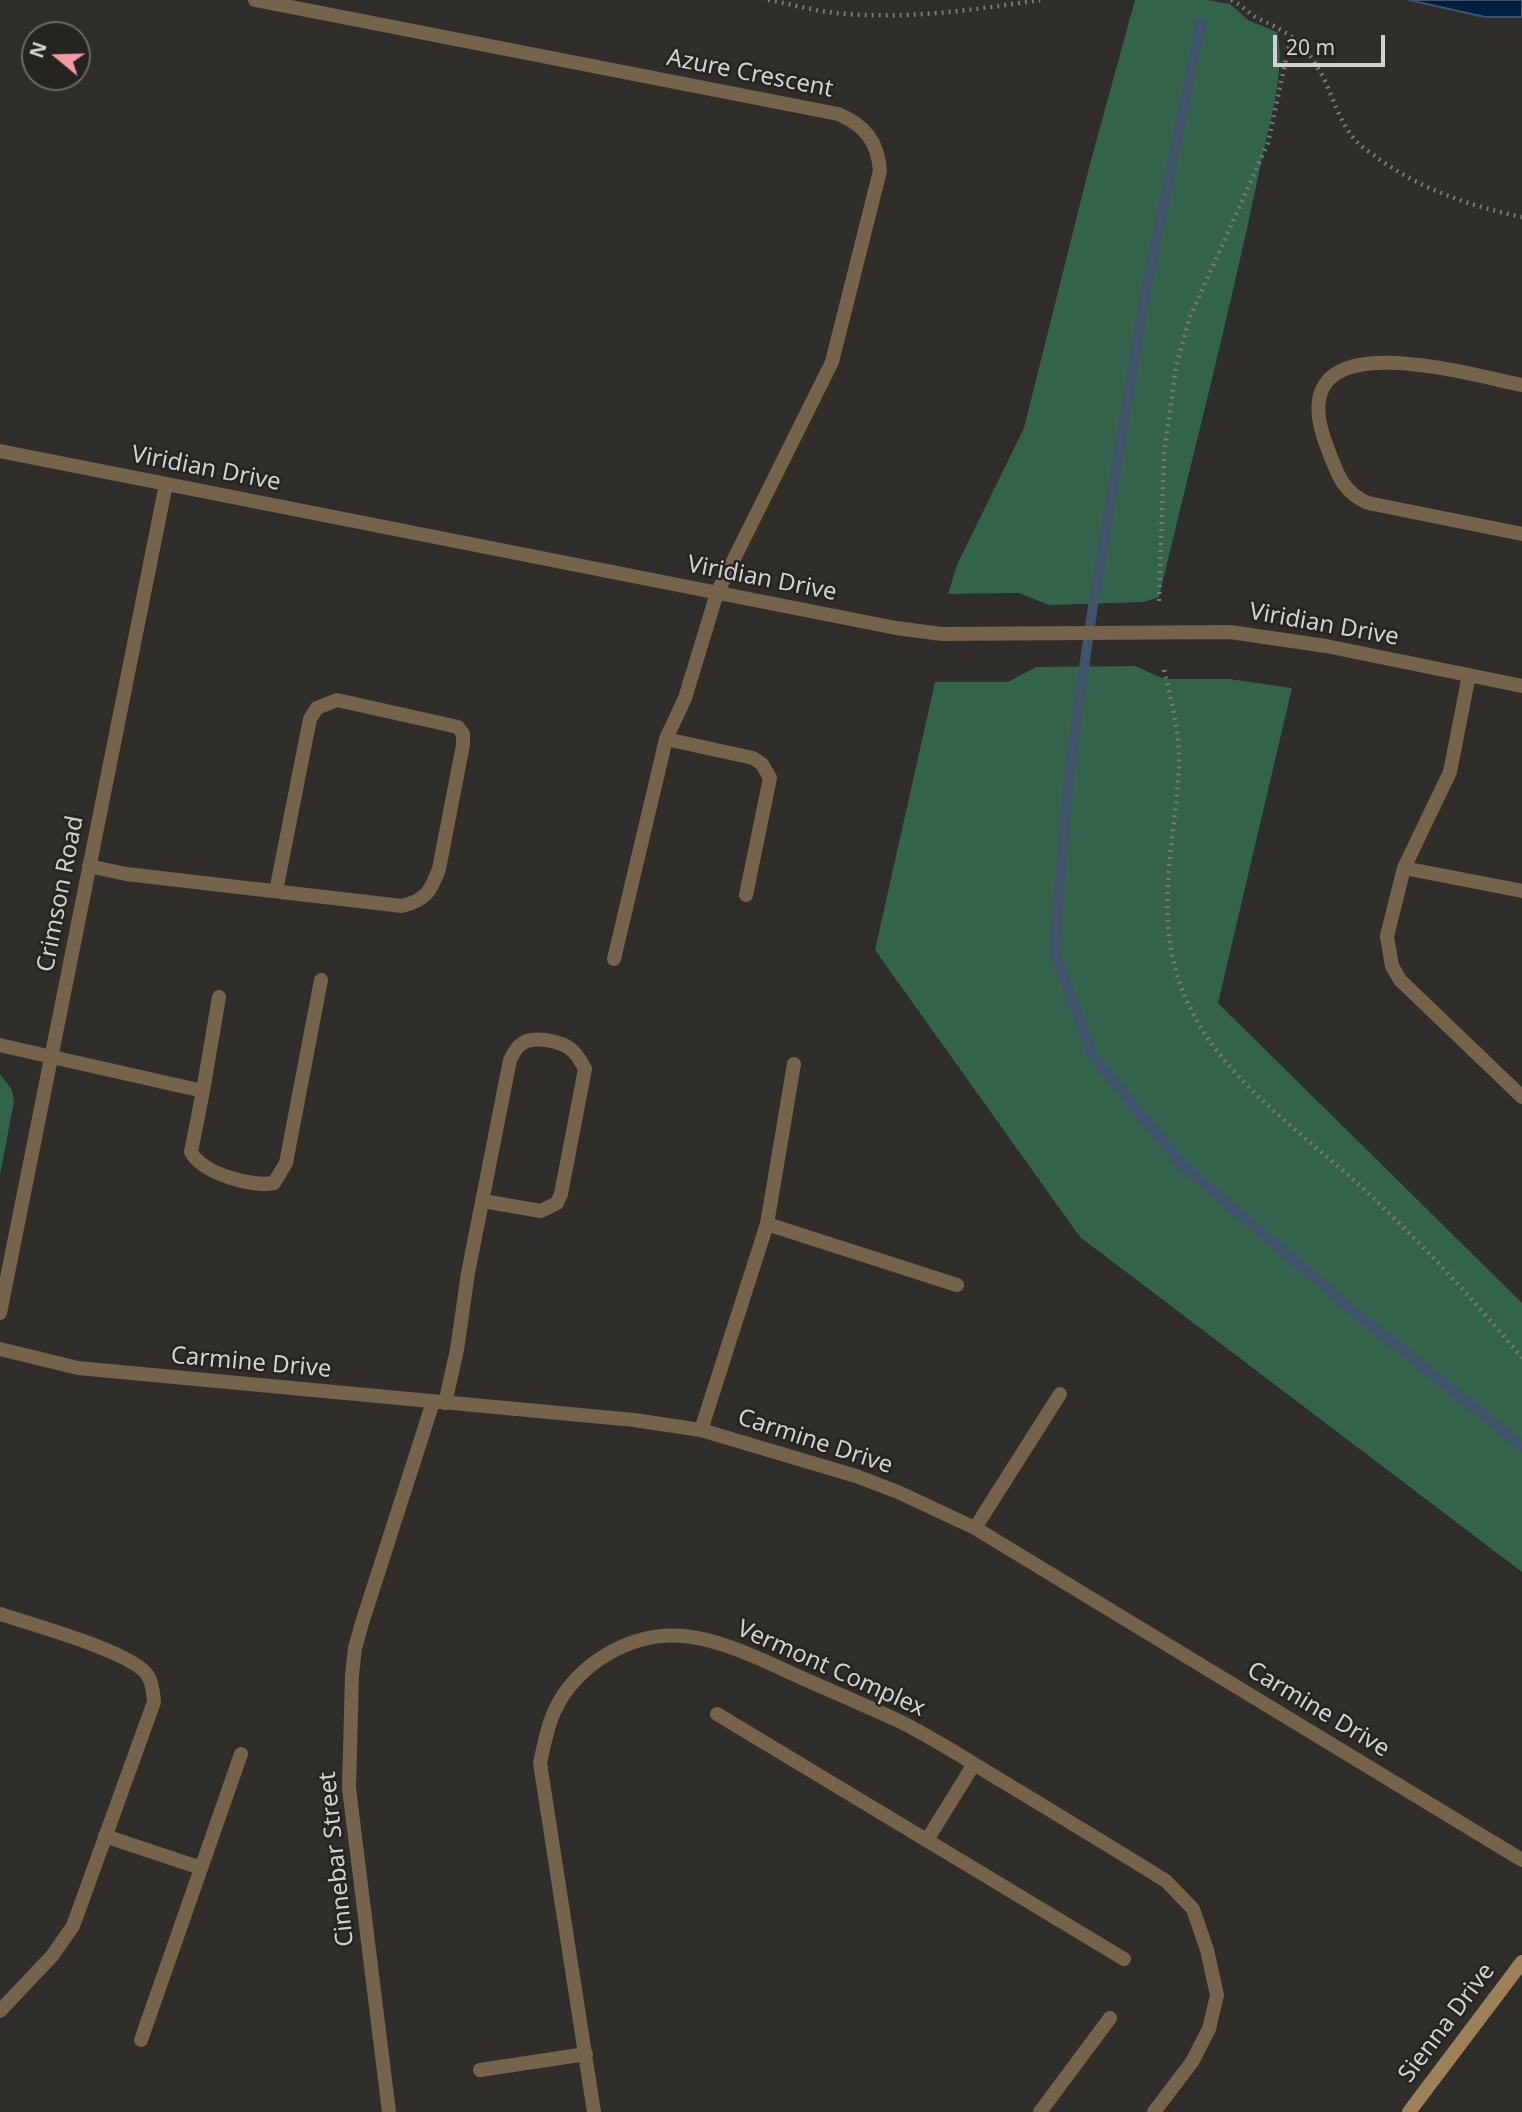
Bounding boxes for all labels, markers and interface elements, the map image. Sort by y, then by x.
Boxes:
north arrow [21,21,91,91]
scale bar [1277,21,1389,65]
text: 20 m [1286,33,1335,61]
text: N [23,38,53,61]
street label: Azure Crescent [664,44,836,104]
street label: Viridian Drive [129,440,283,498]
street label: Viridian Drive [685,550,839,608]
street label: Viridian Drive [1247,598,1401,652]
street label: Crimson Road [32,813,90,975]
street label: Carmine Drive [169,1342,333,1384]
street label: Carmine Drive [734,1403,896,1481]
street label: Vermont Complex [732,1615,930,1723]
street label: Carmine Drive [1242,1656,1394,1764]
street label: Cinnebar Street [313,1770,361,1948]
street label: Sienna Drive [1393,1958,1501,2088]

